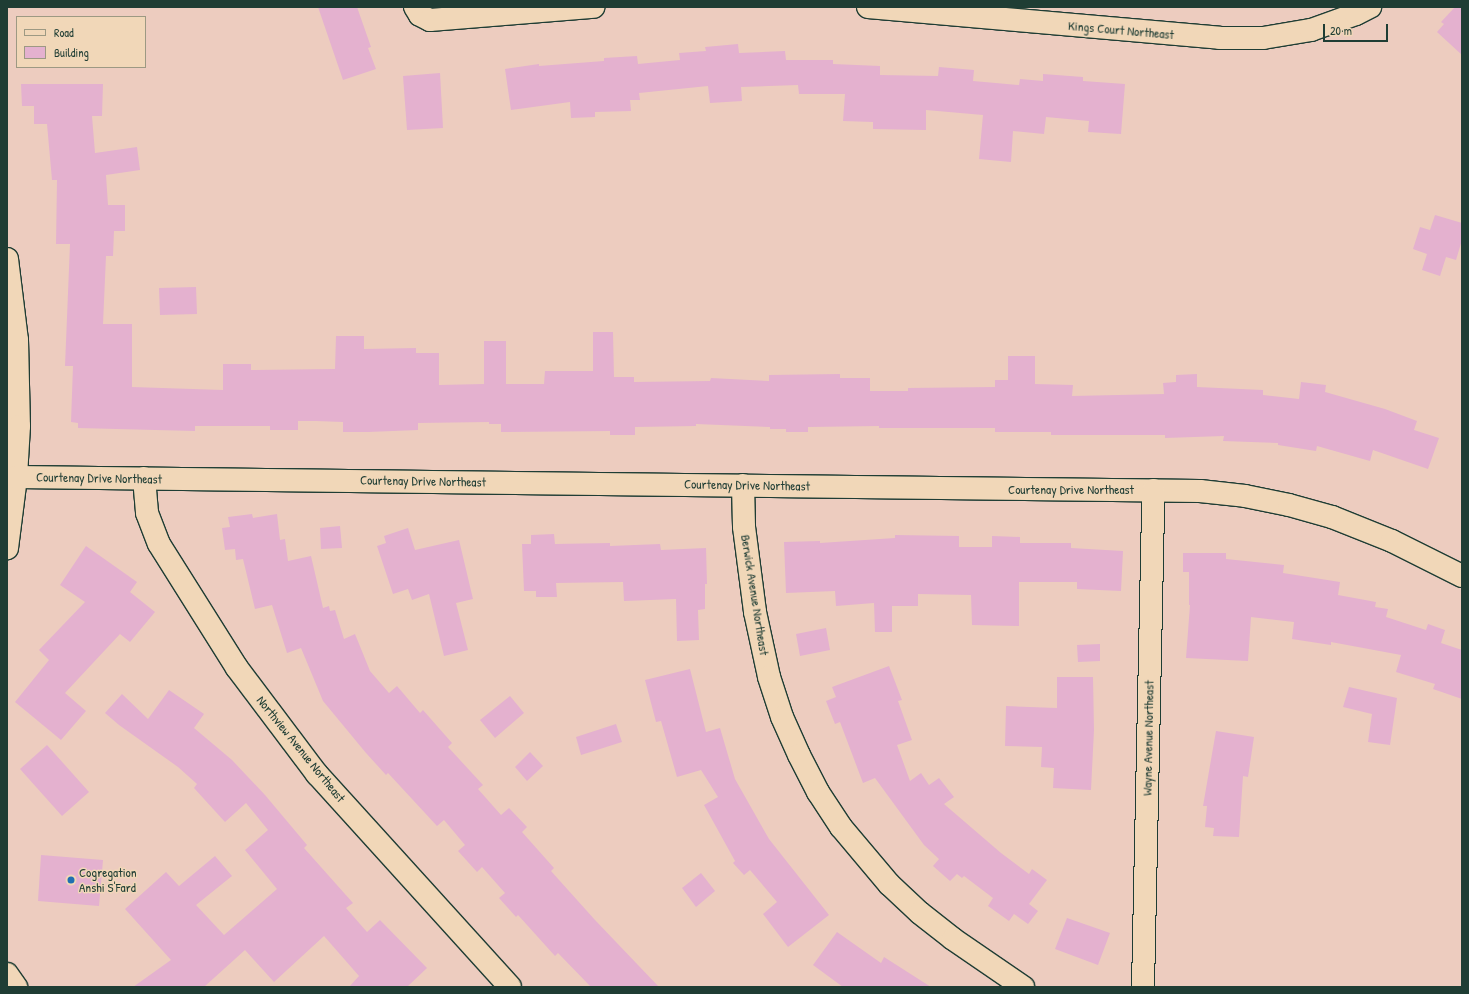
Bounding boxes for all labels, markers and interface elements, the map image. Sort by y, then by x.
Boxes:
legend [16,16,146,68]
scale bar [1325,16,1390,42]
street label: Kings Court Northeast [1067,18,1175,42]
text: 20 m [1330,22,1352,39]
text: Road [54,24,74,41]
text: Building [54,44,89,61]
street label: Courtenay Drive Northeast [36,469,162,487]
street label: Courtenay Drive Northeast [360,472,486,490]
street label: Courtenay Drive Northeast [684,476,810,494]
street label: Courtenay Drive Northeast [1008,481,1134,497]
street label: Berwick Avenue Northeast [738,534,772,656]
street label: Wayne Avenue Northeast [1139,680,1157,796]
street label: Northview Avenue Northeast [253,693,349,805]
place label: Cogregation Anshi S'Fard [79,865,137,896]
marker: Cogregation Anshi S'Fard [66,875,76,885]

